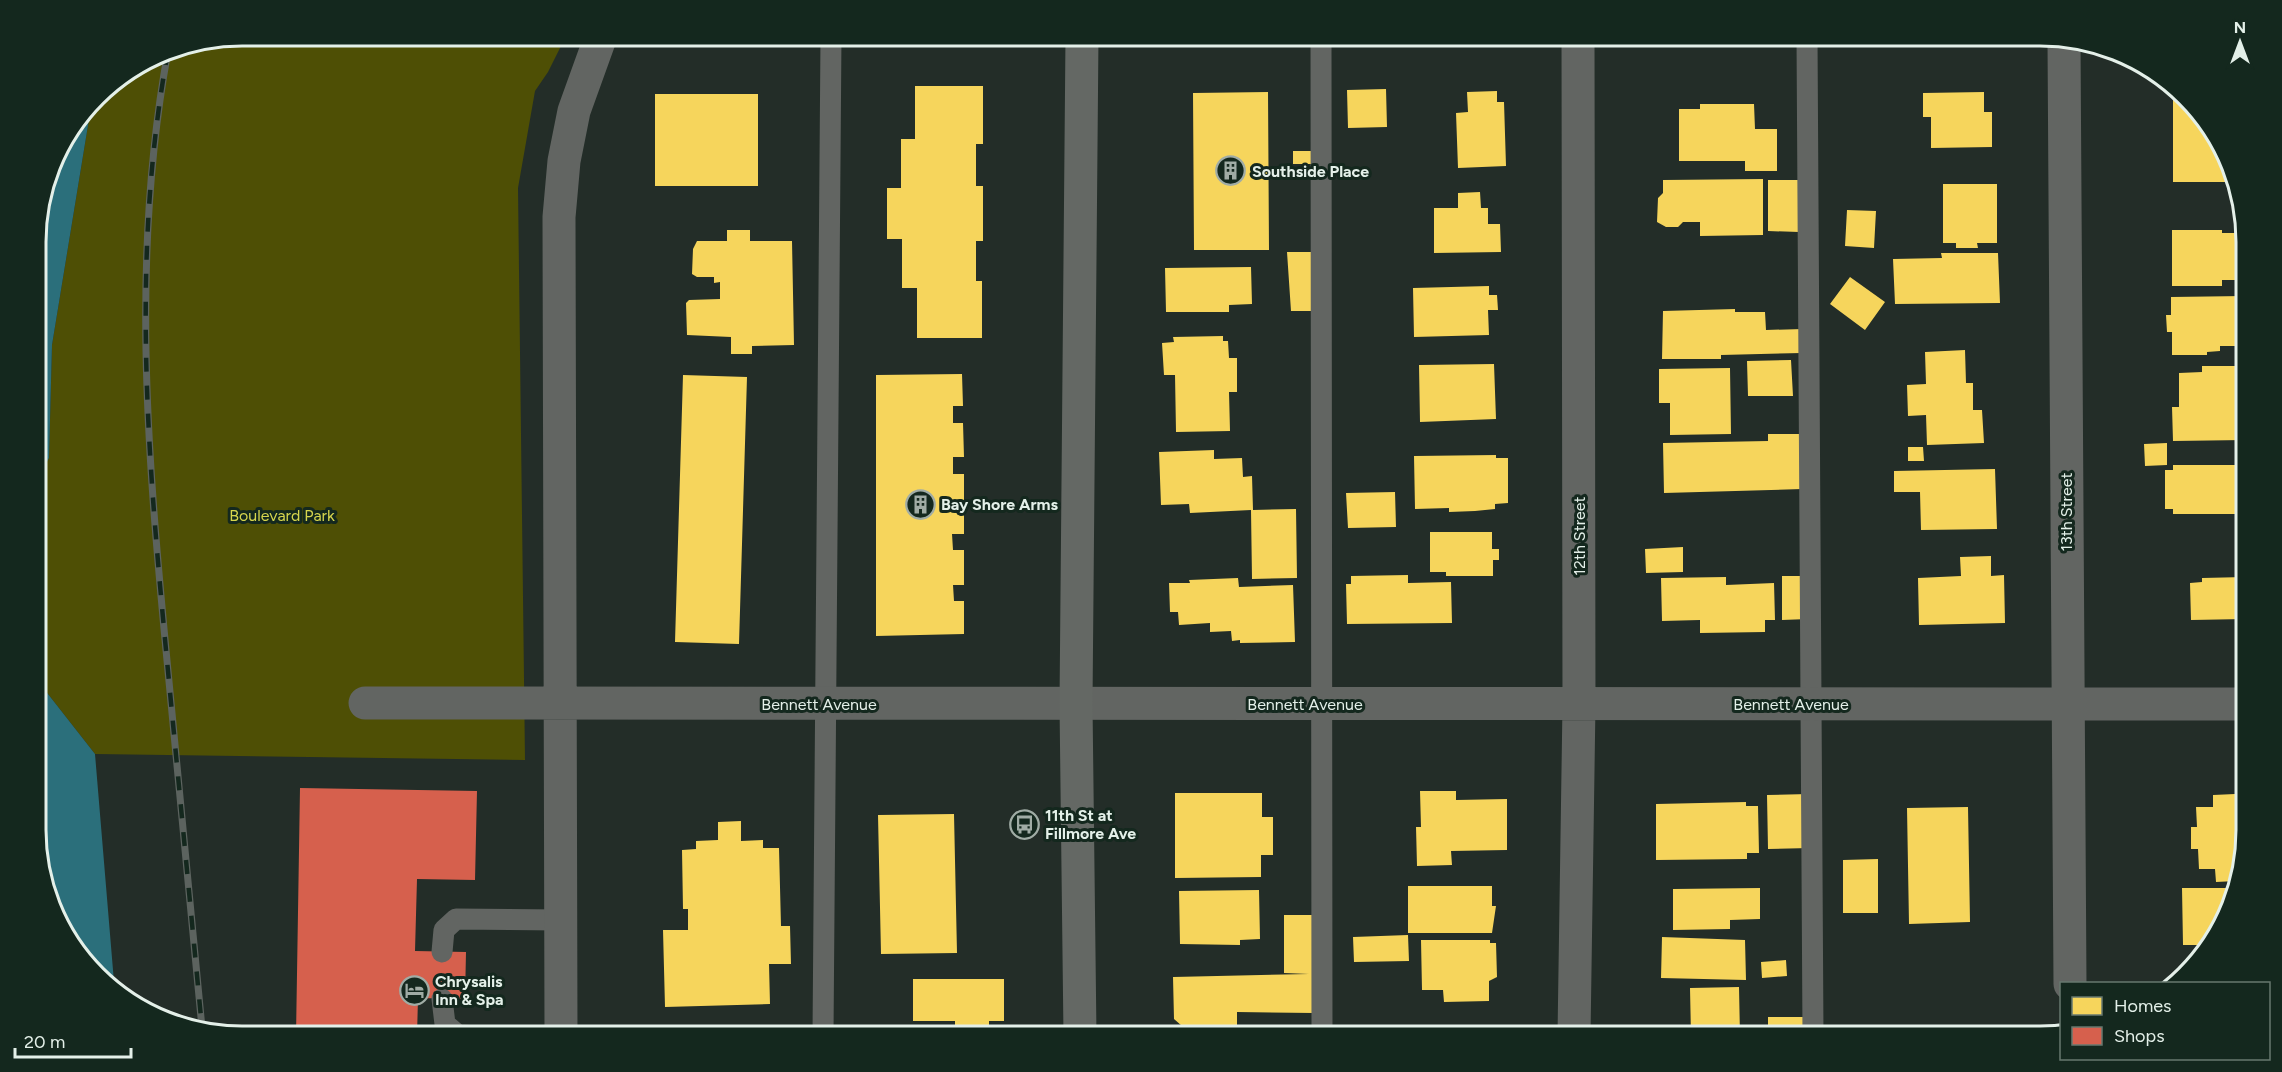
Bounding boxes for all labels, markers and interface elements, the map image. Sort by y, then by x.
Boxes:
north arrow [2210,12,2270,72]
text: N [2234,18,2246,37]
building icon: Southside Place [1215,155,1247,187]
place label: Southside Place [1252,162,1369,181]
street label: 13th Street [2057,472,2076,552]
building icon: Bay Shore Arms [904,488,936,520]
place label: Bay Shore Arms [941,495,1058,514]
street label: 12th Street [1570,496,1589,576]
park label: Boulevard Park [229,506,335,525]
street label: Bennett Avenue [761,695,877,714]
street label: Bennett Avenue [1247,695,1363,714]
street label: Bennett Avenue [1733,695,1849,714]
place label: 11th St at Fillmore Ave [1045,806,1136,843]
bus stop icon: 11th St at Fillmore Ave [1008,808,1040,840]
place label: Chrysalis Inn & Spa [435,972,504,1009]
hotel icon: Chrysalis Inn & Spa [398,974,430,1006]
legend [2060,982,2270,1060]
text: Homes [2114,995,2172,1017]
scale bar [15,1021,130,1059]
text: Shops [2114,1025,2165,1047]
text: 20 m [24,1031,65,1053]

